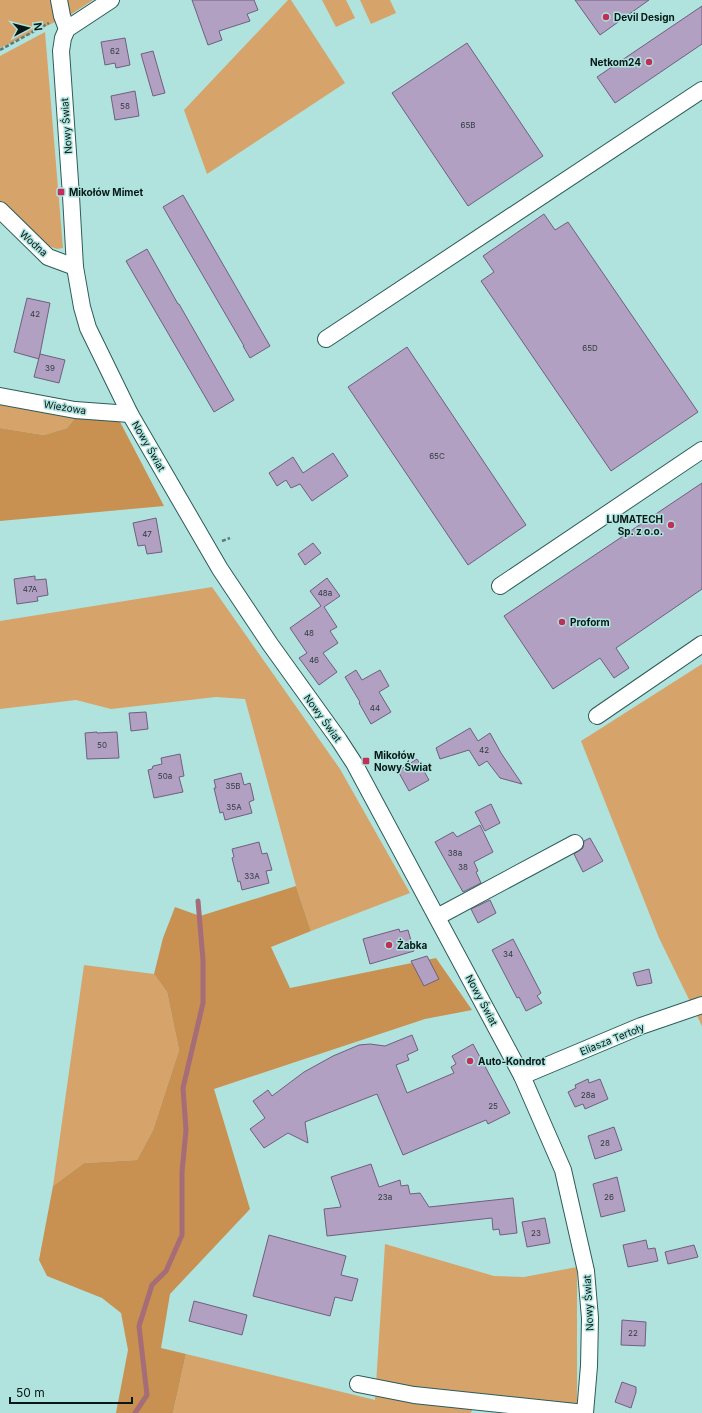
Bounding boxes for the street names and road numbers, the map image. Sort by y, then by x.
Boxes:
street label: Nowy Świat [57,97,74,154]
street label: Wodna [18,228,50,258]
street label: Wieżowa [43,398,87,416]
street label: Nowy Świat [130,418,169,474]
street label: Nowy Świat [302,691,346,745]
street label: Nowy Świat [464,972,502,1028]
street label: Eliasza Tertoły [578,1020,646,1057]
street label: Nowy Świat [580,1274,595,1331]

